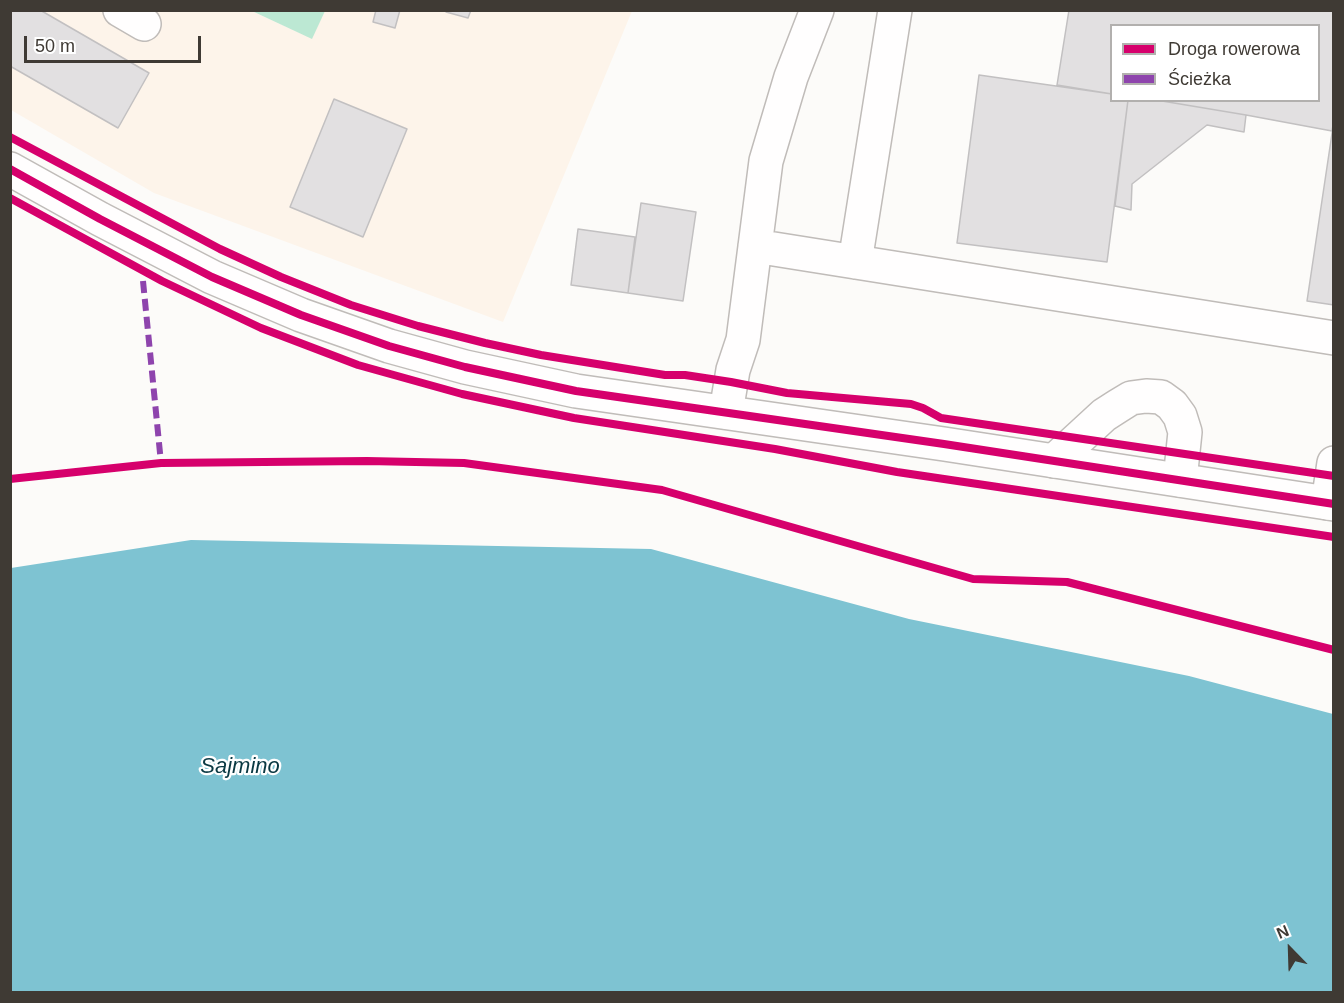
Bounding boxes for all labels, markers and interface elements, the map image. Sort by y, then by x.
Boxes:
scale bar [27,24,204,62]
legend [1110,24,1320,102]
text: 50 m [35,36,75,56]
text: Droga rowerowa [1168,39,1300,59]
text: Ścieżka [1168,69,1231,89]
water label: Sajmino [200,754,280,780]
north arrow [1260,919,1320,979]
text: N [1274,922,1291,942]

